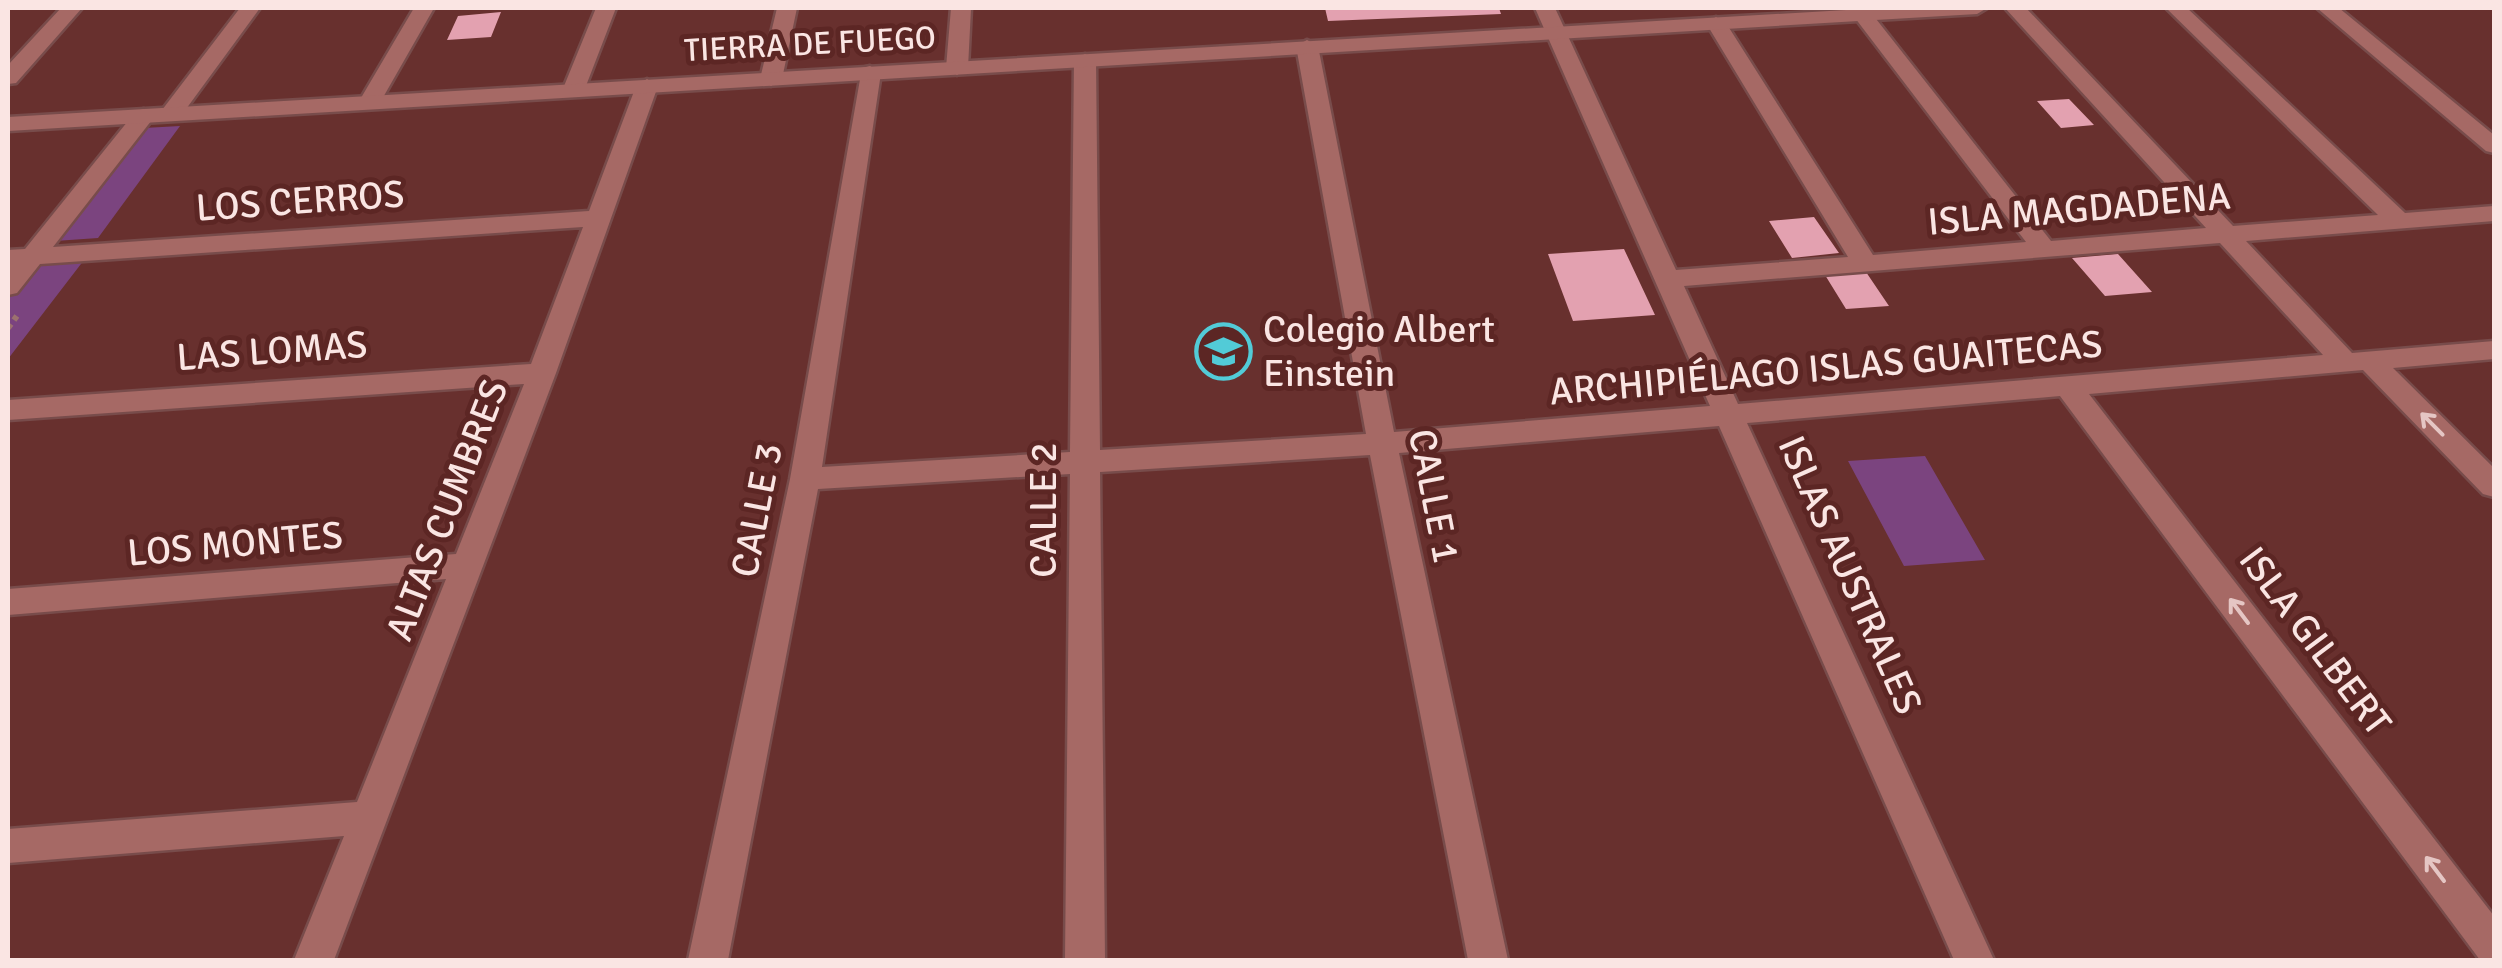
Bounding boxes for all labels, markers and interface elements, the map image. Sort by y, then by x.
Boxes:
street label: TIERRA DE FUEGO [683,18,937,70]
street label: LOS CERROS [194,170,406,232]
street label: ISLA MAGDADENA [1926,172,2232,246]
place label: Colegio Albert Einstein [1263,306,1495,397]
street label: ARCHIPIÉLAGO ISLAS GUAITECAS [1548,320,2104,416]
street label: LAS LOMAS [175,321,369,381]
school or university icon: Colegio Albert Einstein [1194,321,1254,381]
street label: ALTAS CUMBRES [376,373,518,647]
one-way arrow [2421,412,2445,436]
street label: CALLE 1 [1398,425,1470,567]
street label: ISLAS AUSTRALES [1768,429,1932,721]
street label: CALLE 3 [721,439,793,581]
street label: CALLE 2 [1020,442,1067,578]
street label: LOS MONTES [125,511,345,577]
street label: ISLA GILBERT [2229,537,2401,745]
one-way arrow [2228,598,2249,625]
one-way arrow [2425,856,2446,883]

